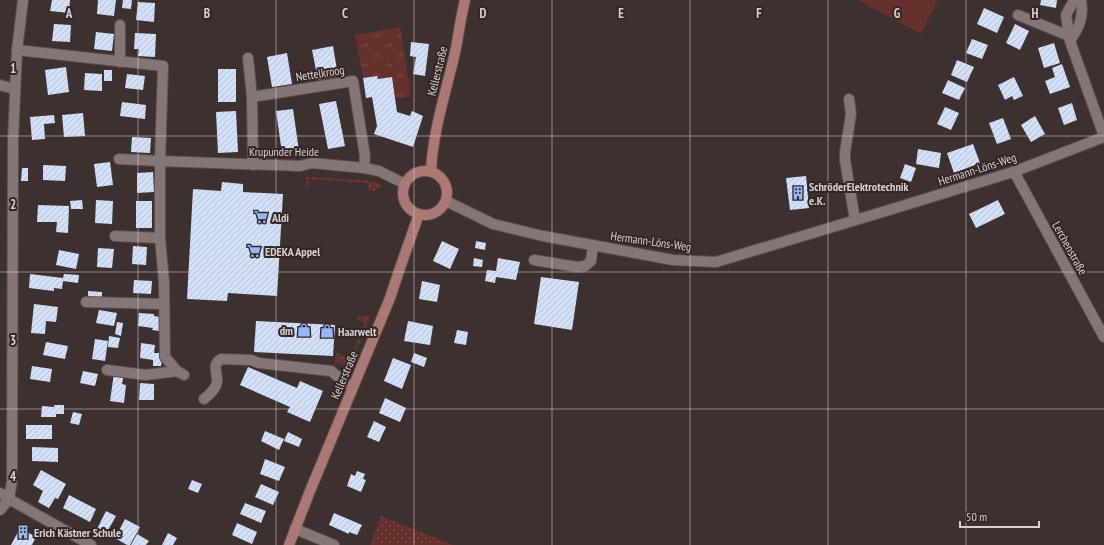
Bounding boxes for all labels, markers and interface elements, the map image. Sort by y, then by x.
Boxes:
text: A [65,5,73,22]
text: B [204,5,210,22]
text: C [342,5,348,22]
text: D [480,5,487,22]
text: E [618,5,624,22]
text: F [756,5,762,22]
text: G [894,5,901,22]
text: H [1032,5,1039,22]
street label: Kellerstraße [424,45,450,97]
text: 1 [10,60,16,77]
street label: Nettelkroog [295,62,345,84]
street label: Krupunder Heide [249,144,319,159]
street label: Hermann-Löns-Weg [936,149,1018,189]
place label: SchröderElektrotechnik e.K. [809,179,909,208]
building icon: SchröderElektrotechnik e.K. [790,185,806,201]
text: 2 [10,196,16,213]
supermarket icon: Aldi [253,209,269,225]
place label: Aldi [271,210,289,225]
street label: Lerchenstraße [1049,219,1091,277]
street label: Hermann-Löns-Weg [610,228,692,254]
supermarket icon: EDEKA Appel [246,243,262,259]
place label: EDEKA Appel [265,244,320,259]
shop icon: dm [296,322,312,338]
place label: dm [280,323,293,338]
shop icon: Haarwelt [319,323,335,339]
place label: Haarwelt [338,324,377,339]
text: 3 [10,332,16,349]
street label: Kellerstraße [327,349,361,401]
text: 4 [10,468,17,485]
scale bar [960,503,1039,529]
text: 50 m [966,509,987,524]
building icon: Erich Kästner Schule [15,524,31,540]
place label: Erich Kästner Schule [34,525,121,540]

